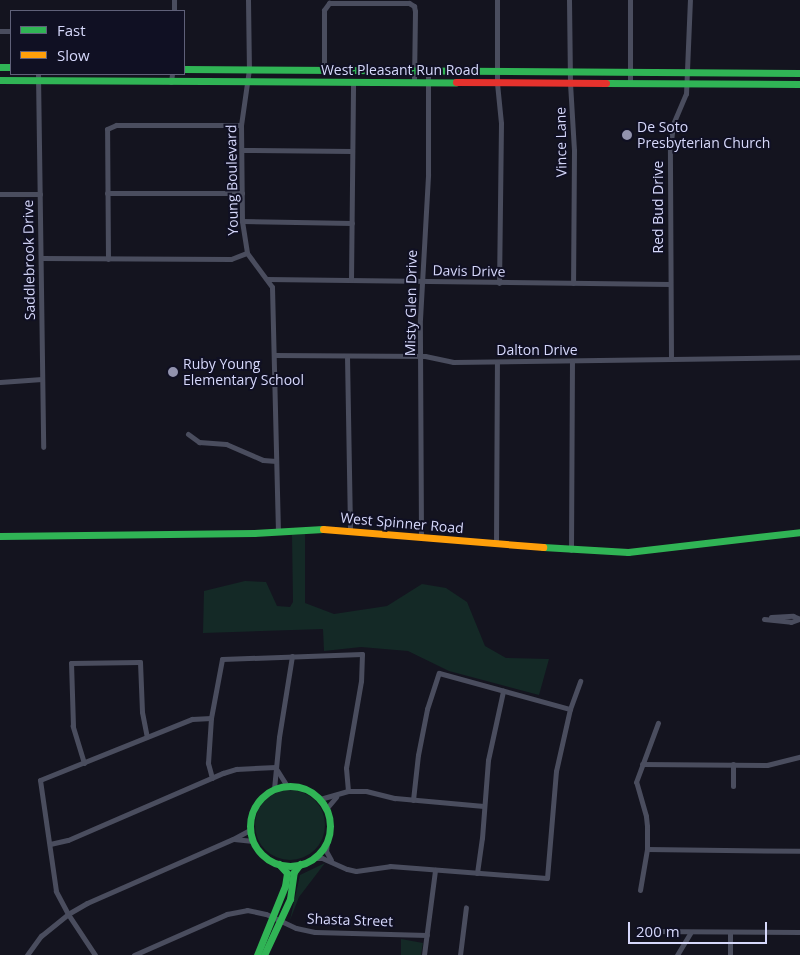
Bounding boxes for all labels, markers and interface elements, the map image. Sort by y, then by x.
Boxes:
legend [10,10,185,75]
text: Fast [57,20,86,40]
text: Slow [57,45,90,65]
street label: West Pleasant Run Road [321,62,479,78]
street label: Vince Lane [552,107,570,177]
place label: De Soto Presbyterian Church [637,119,770,152]
street label: Young Boulevard [223,124,241,236]
marker: De Soto Presbyterian Church [621,129,633,141]
street label: Red Bud Drive [650,161,666,253]
street label: Saddlebrook Drive [20,200,38,320]
street label: Misty Glen Drive [402,250,420,356]
street label: Davis Drive [432,262,506,280]
street label: Dalton Drive [496,342,578,358]
place label: Ruby Young Elementary School [183,356,304,388]
marker: Ruby Young Elementary School [167,366,179,378]
street label: West Spinner Road [340,509,464,537]
street label: Shasta Street [307,910,393,930]
scale bar [630,912,769,944]
text: 200 m [636,921,680,941]

